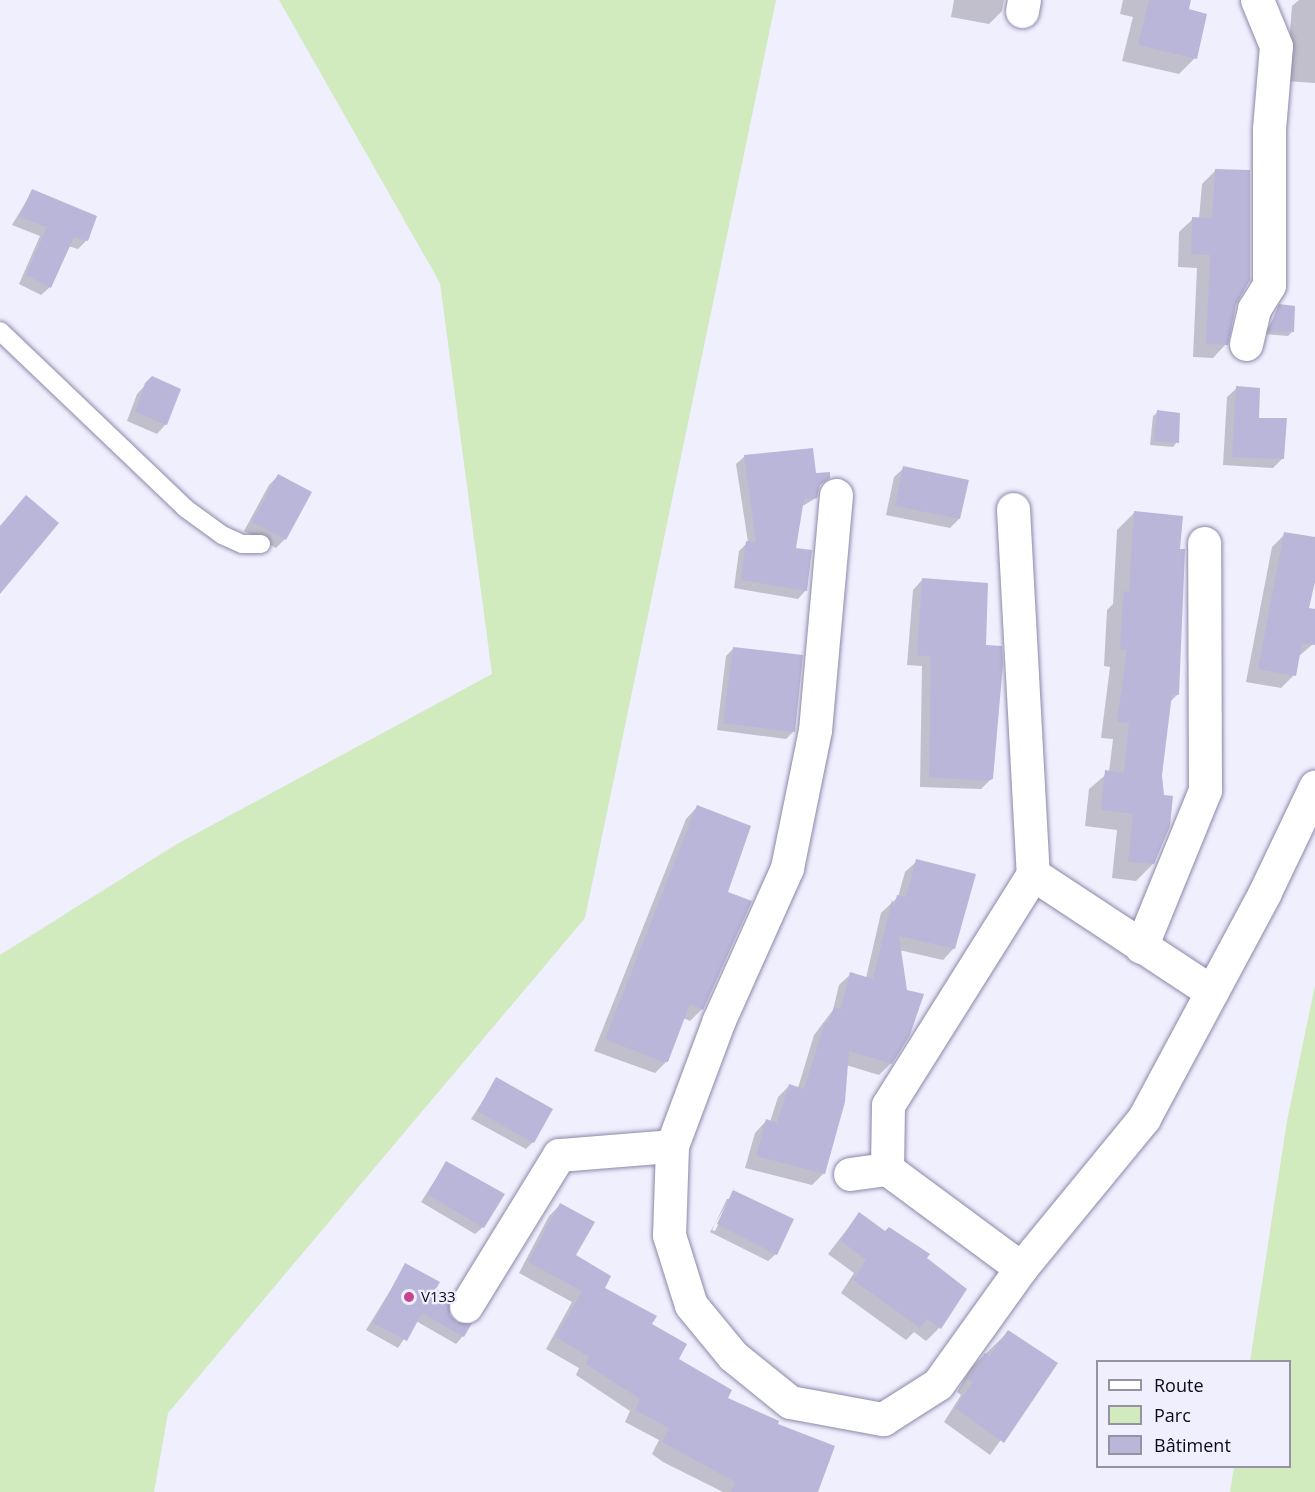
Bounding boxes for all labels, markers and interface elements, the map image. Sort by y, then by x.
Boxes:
place label: V133 [421,1288,456,1306]
marker: V133 [402,1290,416,1304]
legend [1096,1360,1291,1468]
text: Route [1154,1373,1204,1397]
text: Parc [1154,1403,1191,1427]
text: Bâtiment [1154,1433,1231,1457]

